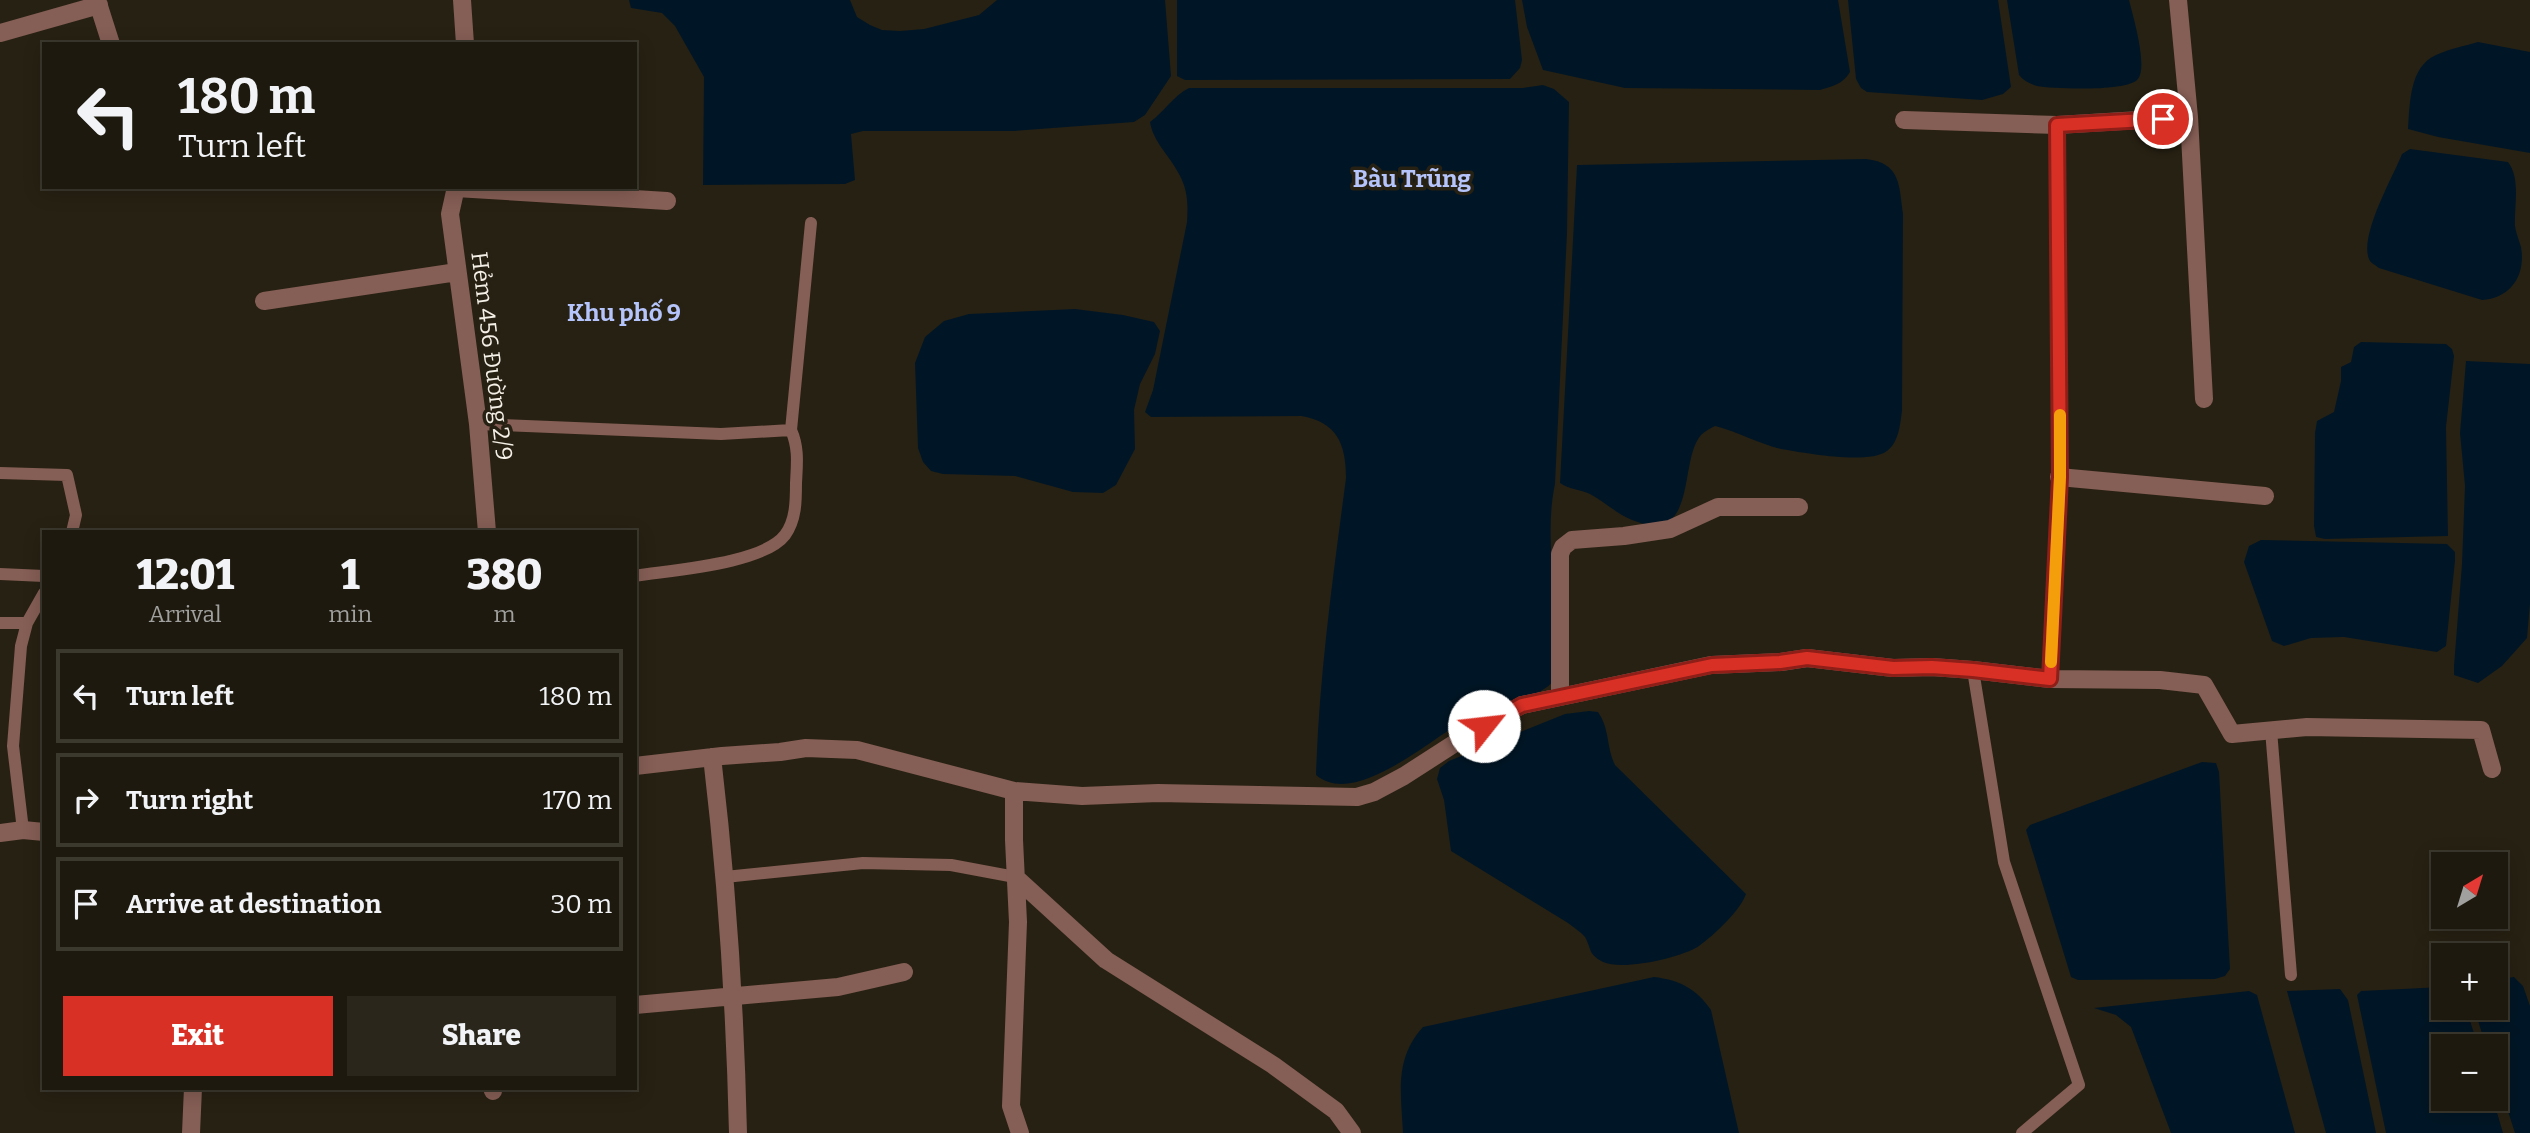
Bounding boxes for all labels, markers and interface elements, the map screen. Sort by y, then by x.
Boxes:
text: 180 m [178,67,315,126]
icon: left [63,70,154,161]
pin [2133,89,2193,149]
icon: arrive [2144,100,2182,138]
text: Turn left [178,127,306,165]
district label: Bàu Trũng [1353,165,1471,193]
street label: Hẻm 456 Đường 2/9 [465,250,519,462]
district label: Khu phố 9 [567,298,681,327]
text: 12:01 [136,550,234,600]
text: 1 [341,550,360,600]
text: 380 [466,550,543,600]
text: Arrival [149,600,222,628]
text: min [329,600,372,628]
text: m [493,600,515,628]
icon: left [67,677,105,715]
text: Turn left [126,681,234,712]
text: 180 m [539,681,612,712]
position arrow [1447,689,1521,763]
icon: right [67,781,105,819]
text: Turn right [126,785,253,816]
text: 170 m [542,785,612,816]
north arrow [2431,852,2508,929]
map controls [2431,852,2508,1111]
icon: arrive [67,885,105,923]
text: Arrive at destination [126,889,381,920]
text: 30 m [551,889,612,920]
button: + [2431,943,2508,1020]
button: Exit [63,996,333,1076]
button: Share [347,996,616,1076]
button: − [2431,1034,2508,1111]

